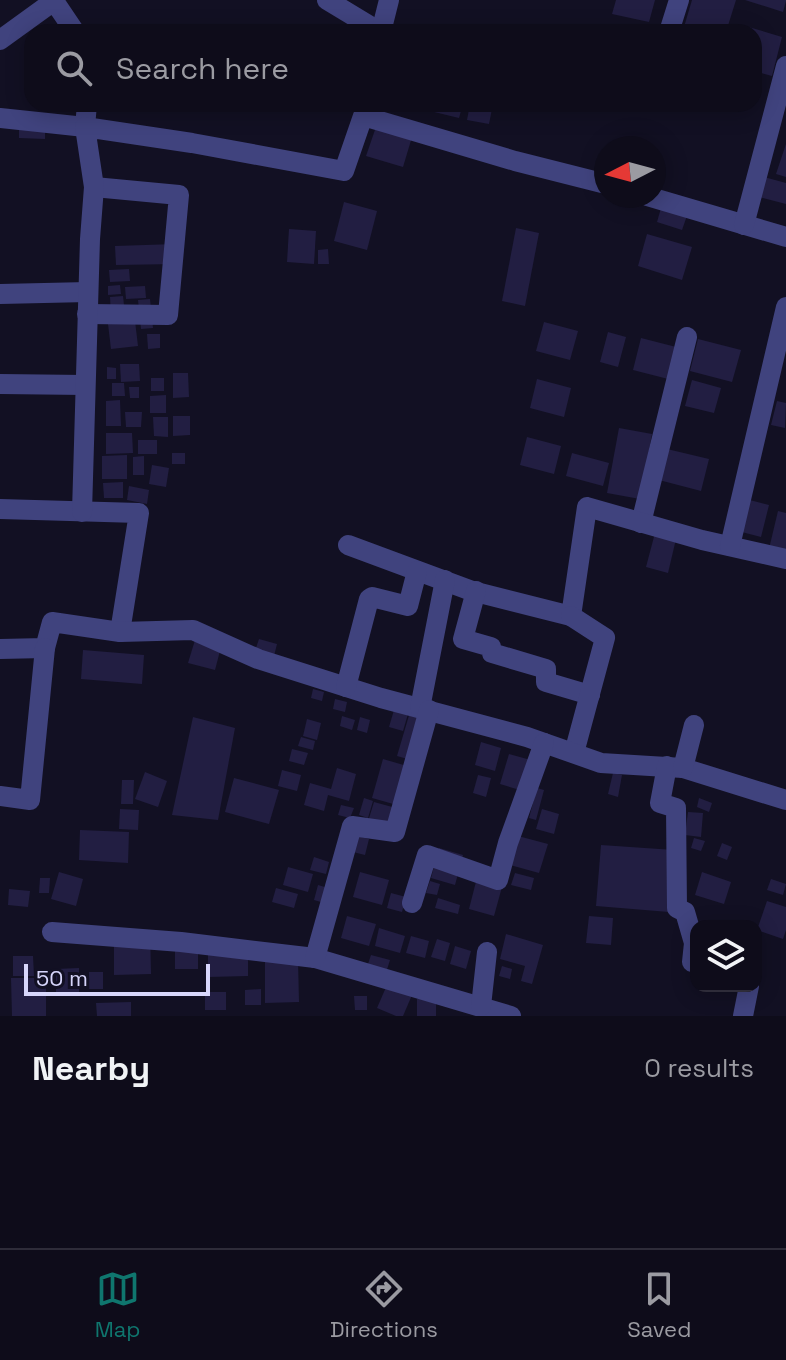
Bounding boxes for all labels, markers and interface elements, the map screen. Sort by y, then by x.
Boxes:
search box [24,24,762,112]
icon: search [52,46,96,90]
text: Search here [116,49,289,88]
north arrow [594,136,666,208]
map controls [690,920,762,992]
button: layers [690,920,762,992]
scale bar [24,960,210,996]
text: 50 m [36,964,88,992]
text: Nearby [32,1047,150,1090]
text: 0 results [644,1051,754,1085]
tab: Map [95,1267,141,1343]
tab: Directions [330,1267,438,1343]
tab: Saved [627,1267,691,1343]

